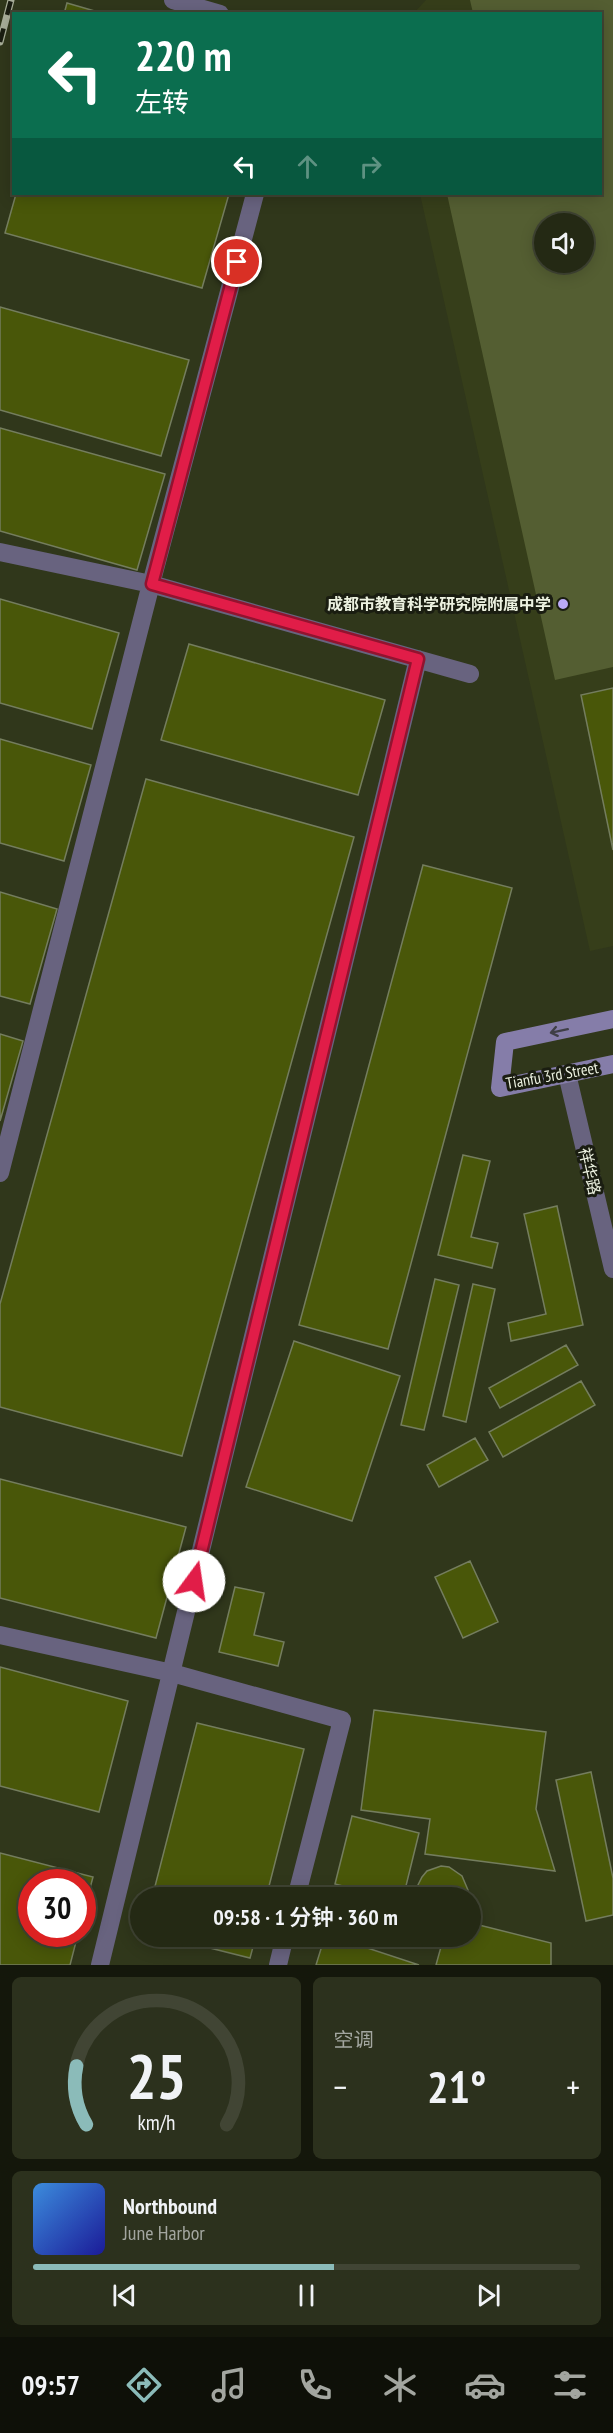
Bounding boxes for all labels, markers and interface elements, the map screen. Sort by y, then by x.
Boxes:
text: 220 m [135,28,232,83]
icon: left [36,36,114,114]
text: 左转 [135,85,189,119]
icon: left [228,150,261,183]
icon: ahead [291,150,324,183]
icon: right [354,150,387,183]
map controls [534,213,594,273]
button: sound [534,213,594,273]
pin [211,236,262,287]
icon: arrive [220,245,253,278]
place label: 成都市教育科学研究院附属中学 [327,594,551,614]
marker: 成都市教育科学研究院附属中学 [556,597,570,611]
one-way arrow [550,1025,569,1037]
street label: Tianfu 3rd Street [504,1057,600,1093]
street label: 祥华路 [575,1145,605,1197]
position arrow [162,1549,226,1613]
speed limit sign: 30 [18,1869,96,1947]
text: 09:58 · 1 分钟 · 360 m [213,1903,398,1931]
text: 空调 [334,2027,374,2053]
text: 25 [126,2035,186,2116]
text: 21° [427,2057,486,2115]
text: − [334,2065,347,2108]
text: + [566,2065,580,2108]
text: km/h [137,2108,175,2136]
text: Northbound [123,2192,217,2220]
text: June Harbor [123,2220,205,2246]
icon: previous [108,2279,141,2312]
icon: pause [290,2279,323,2312]
icon: next [472,2279,505,2312]
icon: directions [123,2364,165,2406]
icon: music [208,2364,250,2406]
icon: phone [294,2364,336,2406]
icon: climate [379,2364,421,2406]
icon: car [464,2364,506,2406]
icon: filters [549,2364,591,2406]
text: 09:57 [22,2368,80,2402]

